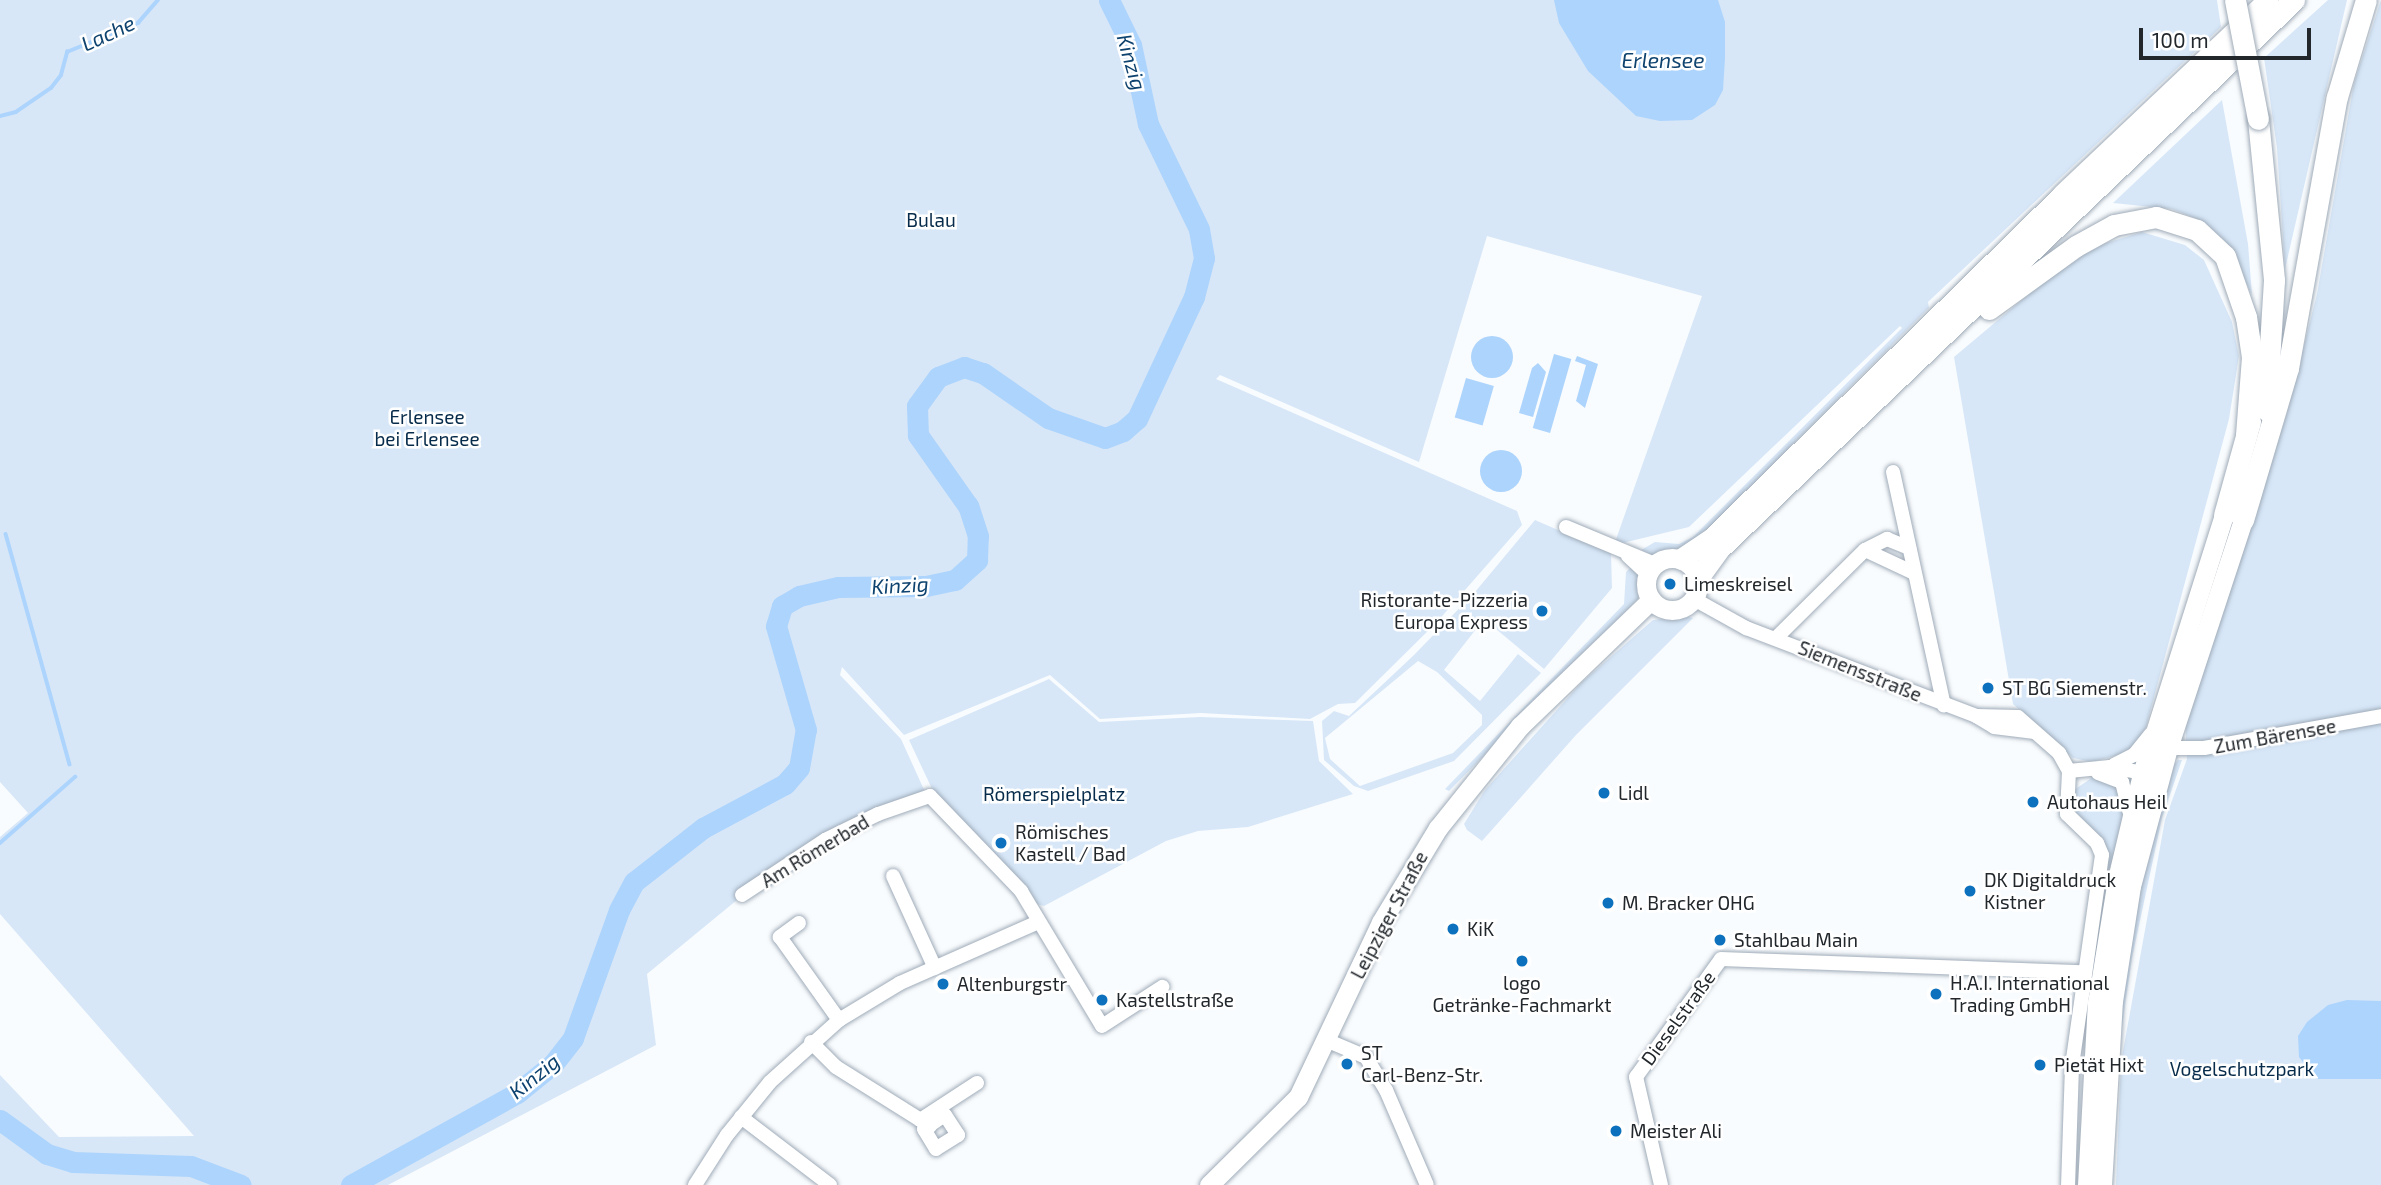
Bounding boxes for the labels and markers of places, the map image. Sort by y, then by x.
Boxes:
place label: Limeskreisel [1684,573,1792,595]
marker: Limeskreisel [1662,576,1678,592]
place label: Ristorante-Pizzeria Europa Express [1361,589,1528,633]
marker: Ristorante-Pizzeria Europa Express [1534,603,1550,619]
place label: ST BG Siemenstr. [2002,677,2147,699]
marker: ST BG Siemenstr. [1980,680,1996,696]
place label: Lidl [1618,782,1649,804]
marker: Lidl [1596,785,1612,801]
place label: Autohaus Heil [2047,791,2167,813]
marker: Autohaus Heil [2025,794,2041,810]
place label: Römisches Kastell / Bad [1015,821,1126,865]
marker: Römisches Kastell / Bad [993,835,1009,851]
place label: DK Digitaldruck Kistner [1984,869,2116,913]
marker: DK Digitaldruck Kistner [1962,883,1978,899]
place label: M. Bracker OHG [1622,892,1755,914]
marker: M. Bracker OHG [1600,895,1616,911]
place label: KiK [1467,918,1494,940]
marker: KiK [1445,921,1461,937]
place label: Stahlbau Main [1734,929,1858,951]
marker: Stahlbau Main [1712,932,1728,948]
marker: logo Getränke-Fachmarkt [1514,953,1530,969]
place label: logo Getränke-Fachmarkt [1433,972,1611,1016]
place label: H.A.I. International Trading GmbH [1950,972,2109,1016]
place label: Altenburgstr [957,973,1067,995]
marker: Altenburgstr [935,976,951,992]
marker: H.A.I. International Trading GmbH [1928,986,1944,1002]
place label: Kastellstraße [1116,989,1234,1011]
marker: Kastellstraße [1094,992,1110,1008]
place label: ST Carl-Benz-Str. [1361,1042,1483,1086]
place label: Pietät Hixt [2054,1054,2144,1076]
marker: ST Carl-Benz-Str. [1339,1056,1355,1072]
marker: Pietät Hixt [2032,1057,2048,1073]
place label: Meister Ali [1630,1120,1723,1142]
marker: Meister Ali [1608,1123,1624,1139]

